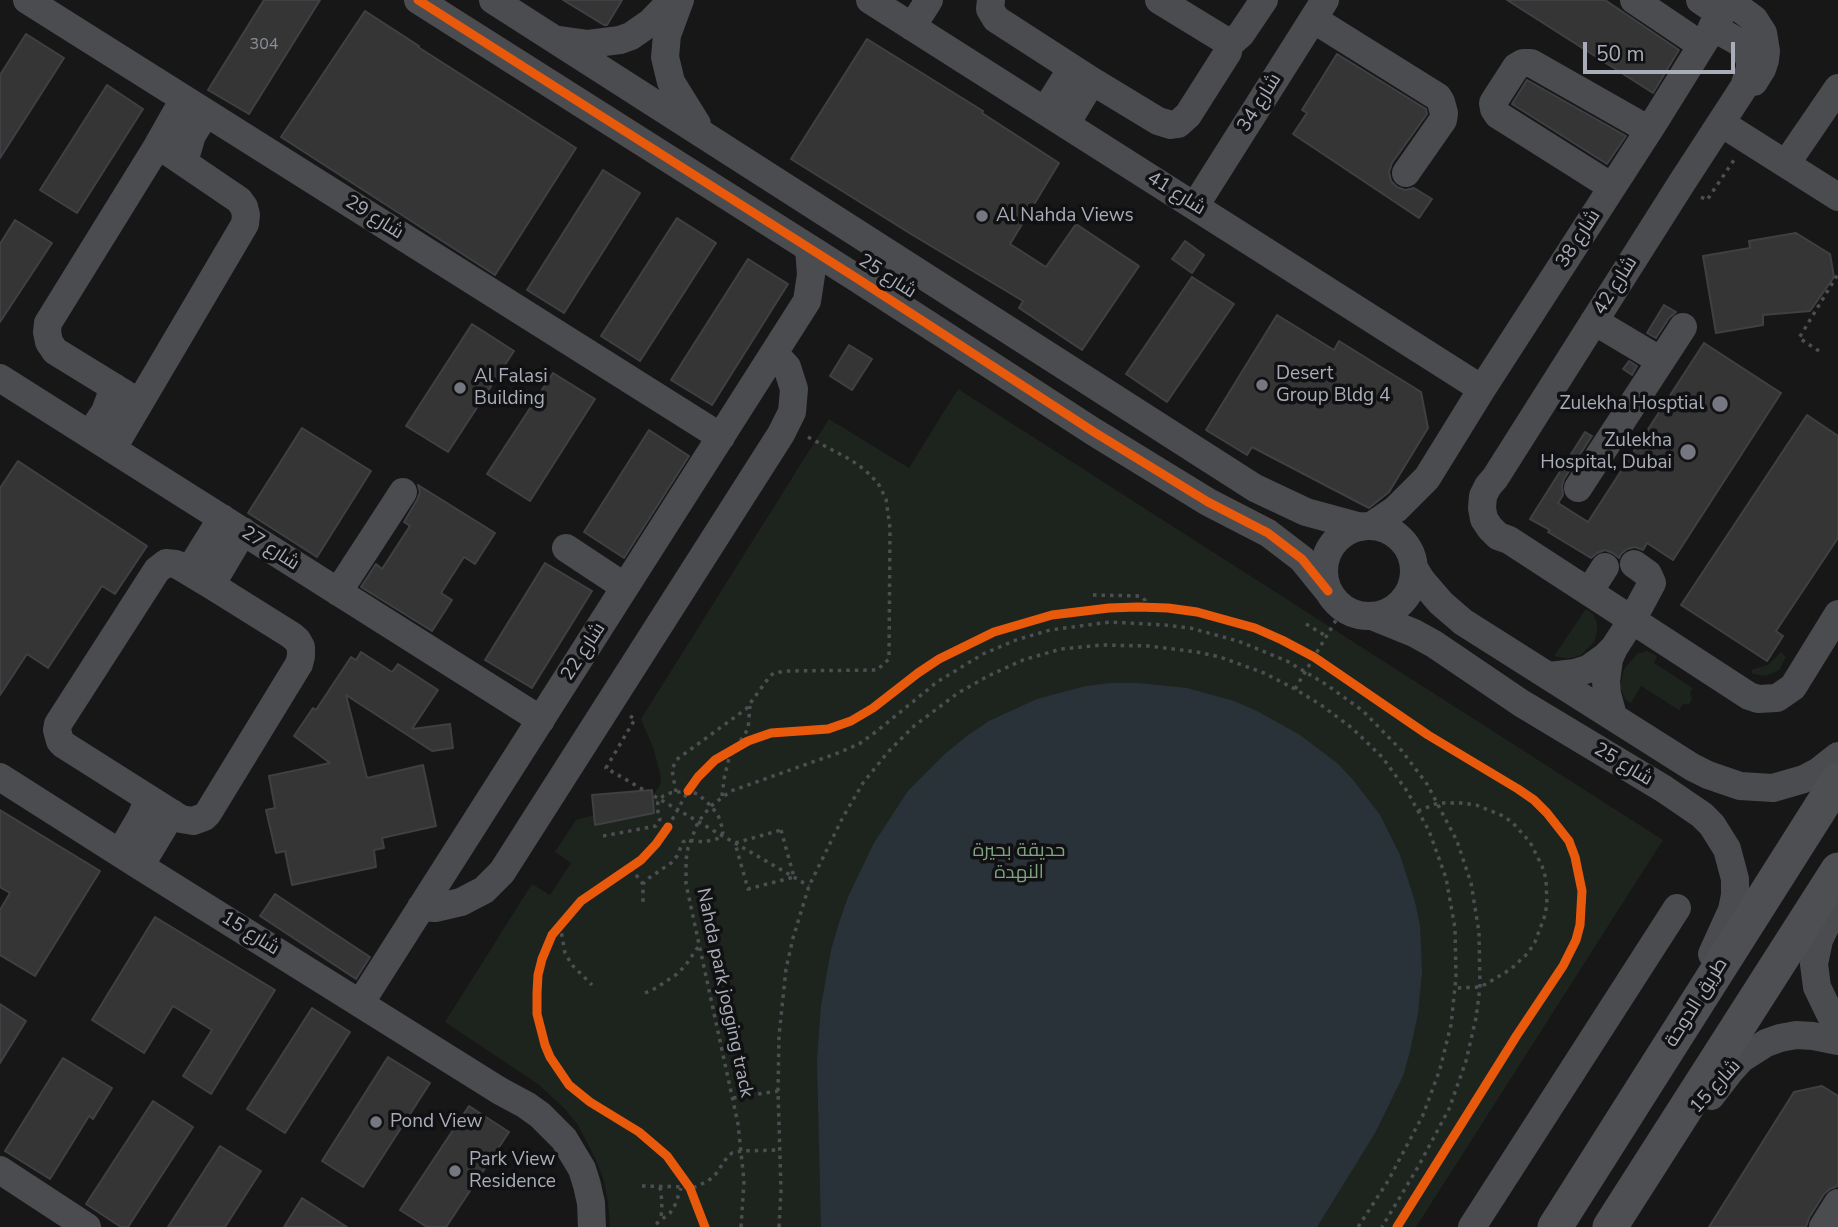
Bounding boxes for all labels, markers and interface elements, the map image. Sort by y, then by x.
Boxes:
scale bar [1586,28,1738,72]
house number: 304 [250,35,278,55]
text: 50 m [1596,40,1645,68]
street label: شارع 34 [1233,70,1287,136]
street label: شارع 41 [1143,167,1209,221]
street label: شارع 29 [341,191,407,245]
place label: Al Nahda Views [996,205,1134,227]
street label: شارع 38 [1552,206,1606,272]
marker: Al Nahda Views [974,208,990,224]
street label: شارع 25 [854,250,920,304]
street label: شارع 42 [1589,253,1643,319]
place label: Desert Group Bldg 4 [1276,363,1391,407]
place label: Al Falasi Building [474,366,548,410]
marker: Desert Group Bldg 4 [1254,377,1270,393]
marker: Al Falasi Building [452,380,468,396]
place label: Zulekha Hosptial [1560,393,1704,415]
marker: Zulekha Hosptial [1710,394,1730,414]
place label: Zulekha Hospital, Dubai [1540,430,1672,474]
marker: Zulekha Hospital, Dubai [1678,442,1698,462]
street label: شارع 27 [237,522,303,576]
street label: شارع 22 [557,619,611,685]
street label: شارع 25 [1589,739,1657,791]
park label: حديقة بحيرة النهدة [973,840,1065,884]
street label: Nahda park jogging track [691,886,757,1100]
street label: شارع 15 [217,907,283,961]
street label: طريق الدوحة [1661,954,1733,1052]
street label: شارع 15 [1686,1055,1746,1119]
place label: Pond View [390,1111,482,1133]
marker: Pond View [368,1114,384,1130]
place label: Park View Residence [469,1149,556,1193]
marker: Park View Residence [447,1163,463,1179]

